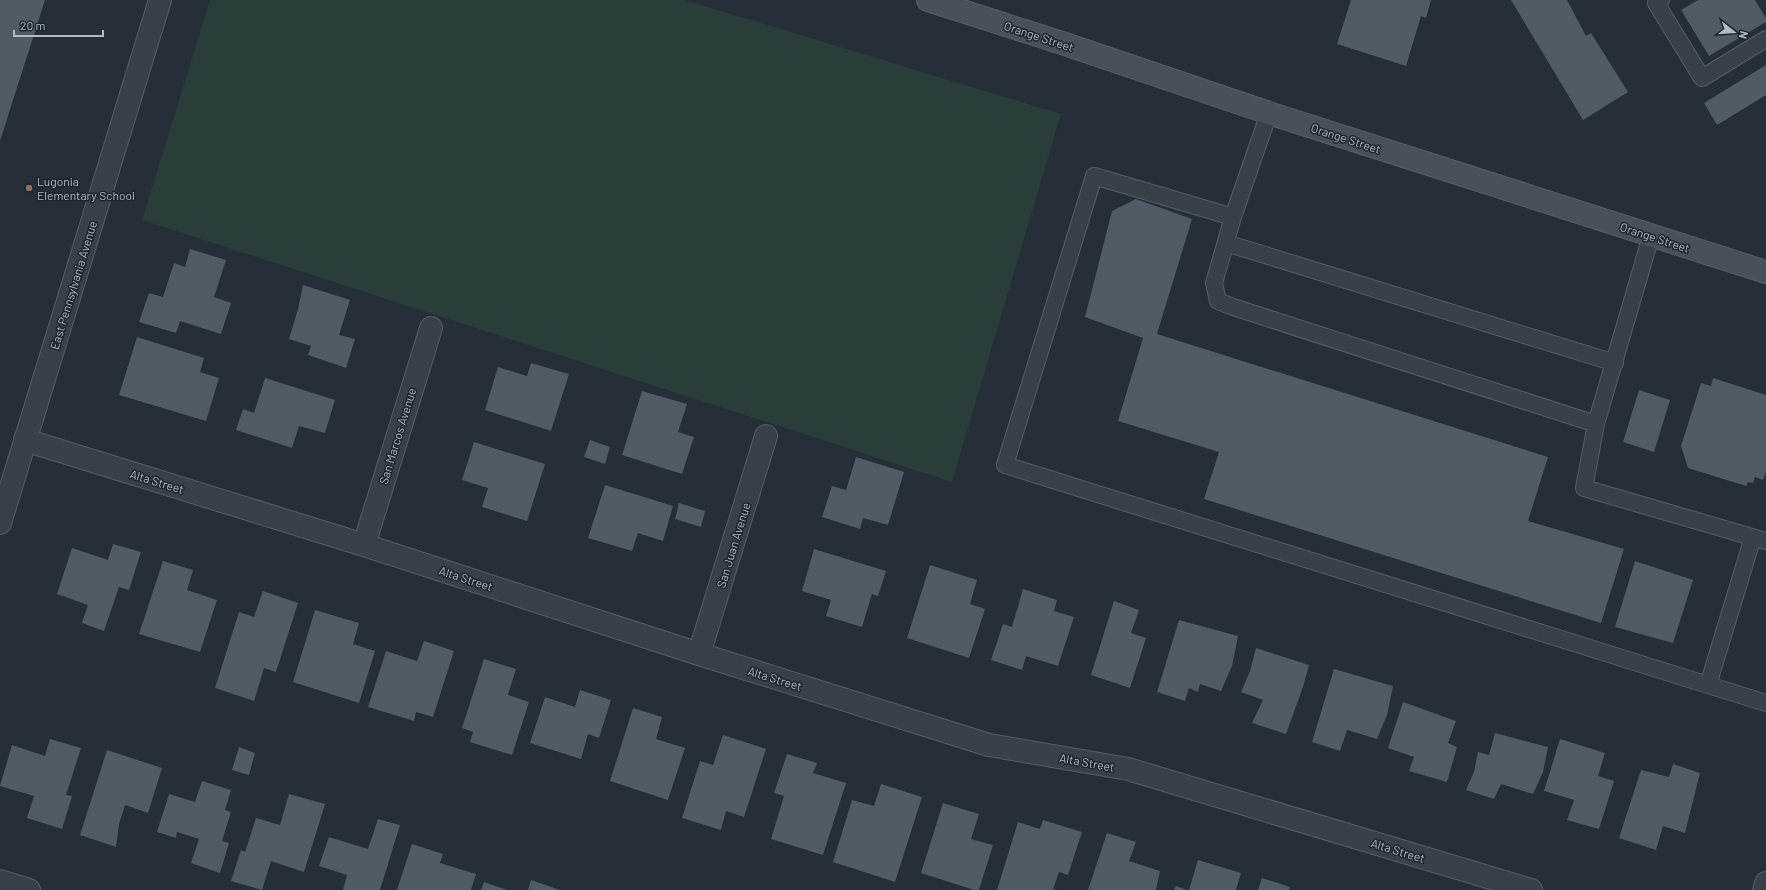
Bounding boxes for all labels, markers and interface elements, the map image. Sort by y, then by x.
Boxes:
scale bar [14,12,103,38]
north arrow [1714,12,1754,52]
text: 20 m [20,18,46,32]
street label: Orange Street [1002,18,1076,54]
text: N [1737,30,1751,40]
street label: Orange Street [1309,120,1383,156]
place label: Lugonia Elementary School [37,174,135,202]
marker: Lugonia Elementary School [24,183,34,193]
street label: East Pennsylvania Avenue [47,219,99,351]
street label: Orange Street [1618,219,1692,255]
street label: San Marcos Avenue [376,386,418,486]
street label: Alta Street [128,466,186,496]
street label: San Juan Avenue [713,501,753,589]
street label: Alta Street [437,563,495,593]
street label: Alta Street [746,663,804,693]
street label: Alta Street [1058,750,1116,774]
street label: Alta Street [1369,835,1427,865]

